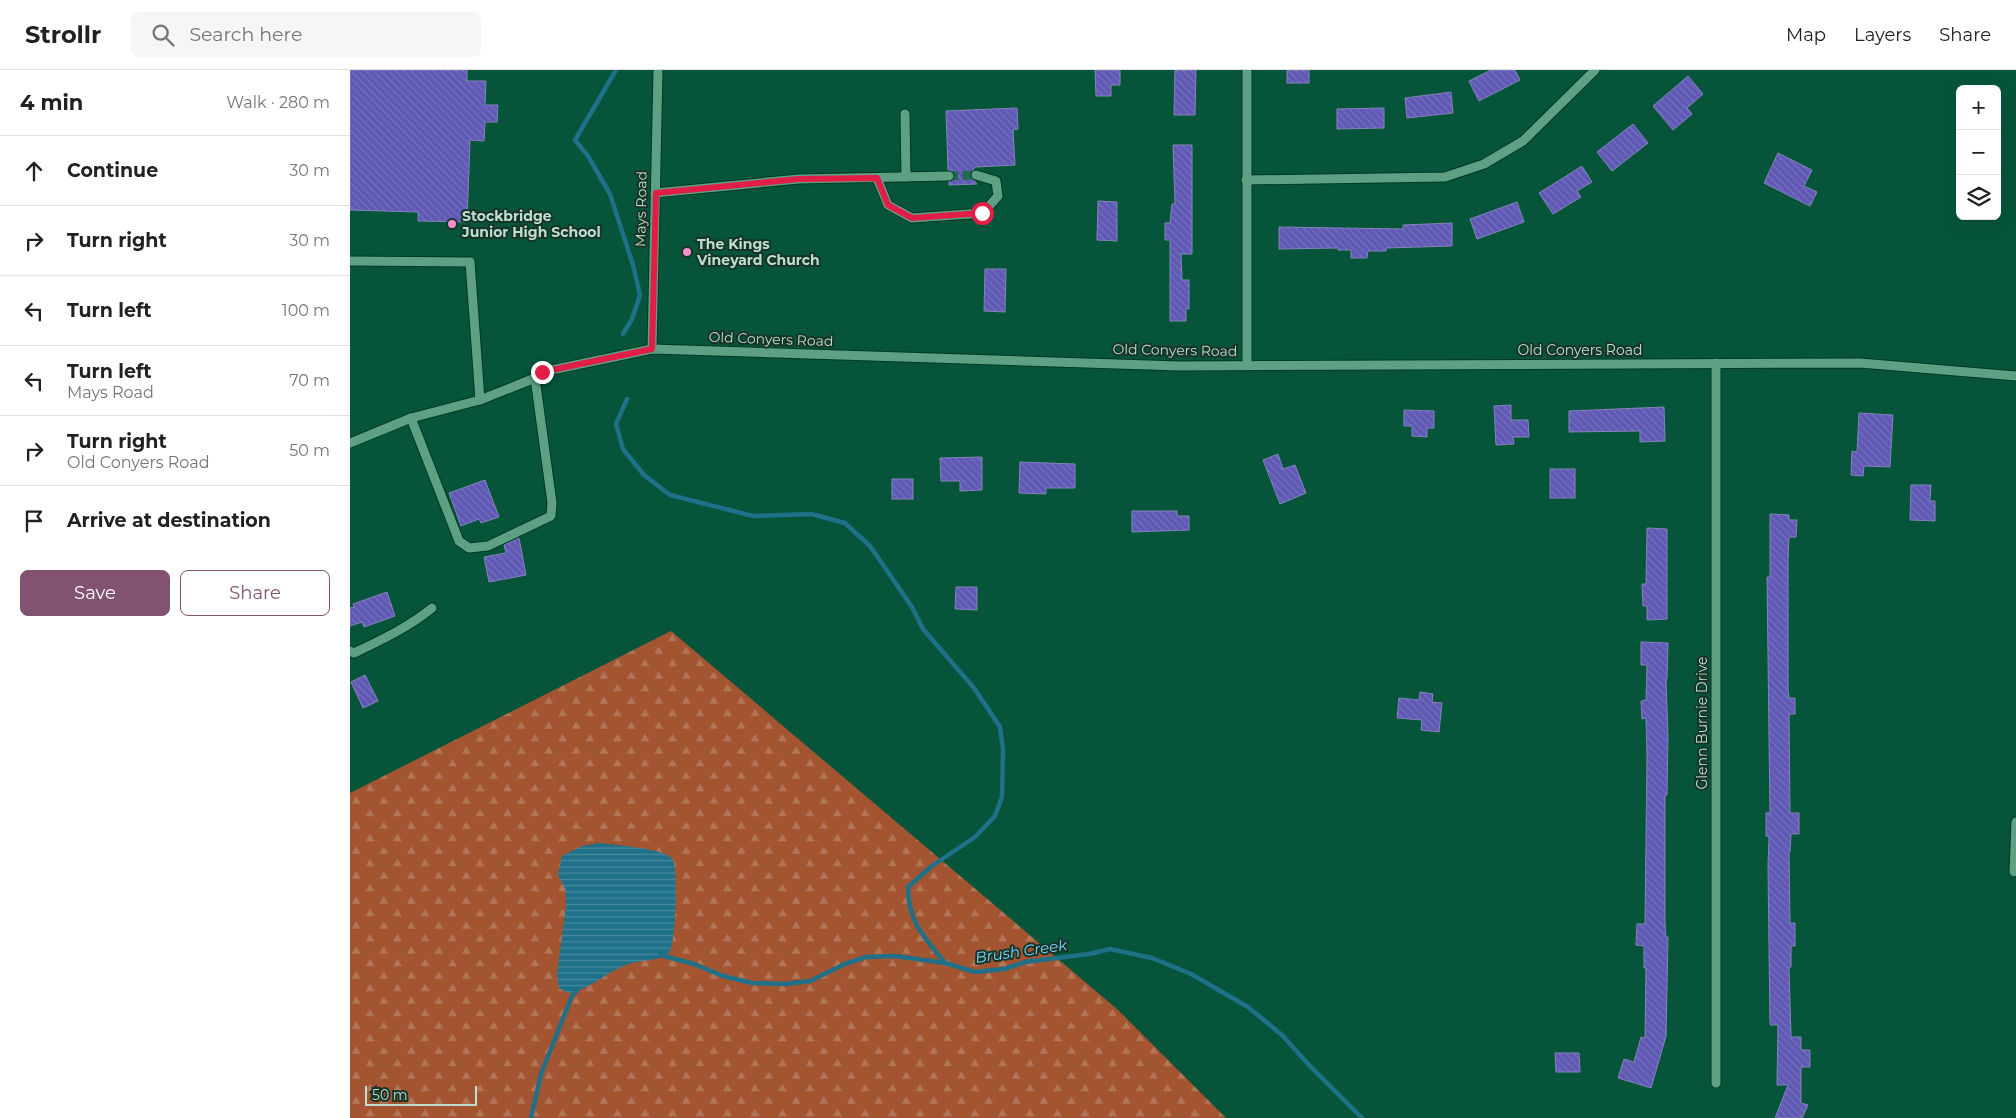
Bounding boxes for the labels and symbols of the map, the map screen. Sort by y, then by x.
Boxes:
street label: Mays Road [631,171,651,247]
route start [971,202,994,225]
place label: Stockbridge Junior High School [461,207,601,241]
marker: Stockbridge Junior High School [446,218,458,230]
place label: The Kings Vineyard Church [696,235,820,269]
marker: The Kings Vineyard Church [681,246,693,258]
street label: Old Conyers Road [708,328,834,350]
street label: Old Conyers Road [1112,340,1238,360]
street label: Old Conyers Road [1518,341,1642,359]
route end [531,361,554,384]
street label: Glenn Burnie Drive [1693,656,1711,790]
water label: Brush Creek [974,935,1069,967]
scale bar [365,1083,478,1106]

